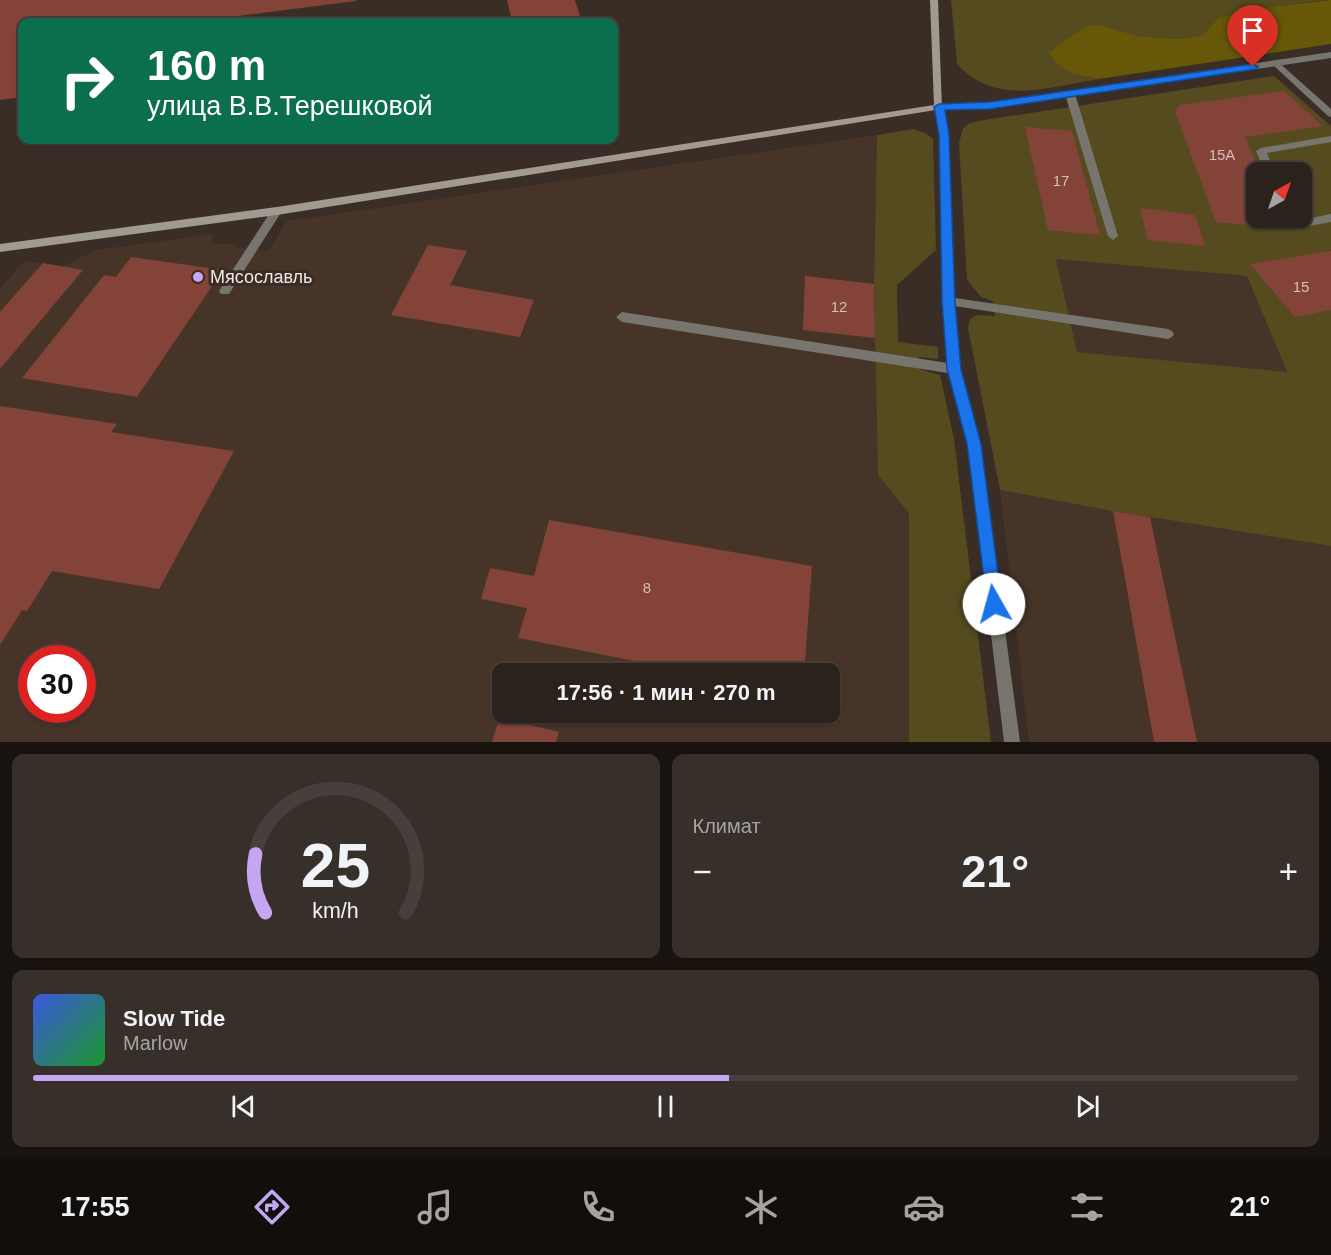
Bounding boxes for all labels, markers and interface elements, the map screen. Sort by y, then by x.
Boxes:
pin [1227,5,1278,67]
icon: arrive [1236,14,1269,47]
icon: right [48,42,126,120]
text: 160 m [147,42,266,89]
text: улица В.В.Терешковой [147,91,433,121]
house number: 15А [1209,146,1235,163]
north arrow [1246,162,1312,228]
map controls [1246,162,1312,228]
house number: 17 [1053,172,1069,189]
place label: Мясославль [210,267,313,287]
marker: Мясославль [191,270,205,284]
house number: 15 [1293,278,1309,295]
house number: 12 [831,298,847,315]
position arrow [962,572,1026,636]
house number: 8 [643,579,651,596]
speed limit sign: 30 [18,645,96,723]
text: 17:56 · 1 мин · 270 m [556,680,776,705]
text: Климат [693,815,761,837]
text: 25 [301,831,370,900]
text: 21° [961,846,1029,897]
text: − [693,853,712,890]
text: + [1279,853,1298,890]
text: km/h [313,899,359,923]
text: Slow Tide [123,1006,225,1031]
text: Marlow [123,1032,187,1054]
icon: previous [227,1090,260,1123]
icon: pause [649,1090,682,1123]
icon: next [1071,1090,1104,1123]
icon: directions [251,1186,293,1228]
icon: music [414,1186,456,1228]
icon: phone [577,1186,619,1228]
icon: climate [740,1186,782,1228]
icon: car [903,1186,945,1228]
icon: filters [1066,1186,1108,1228]
text: 17:55 [61,1192,130,1222]
text: 21° [1230,1192,1270,1222]

